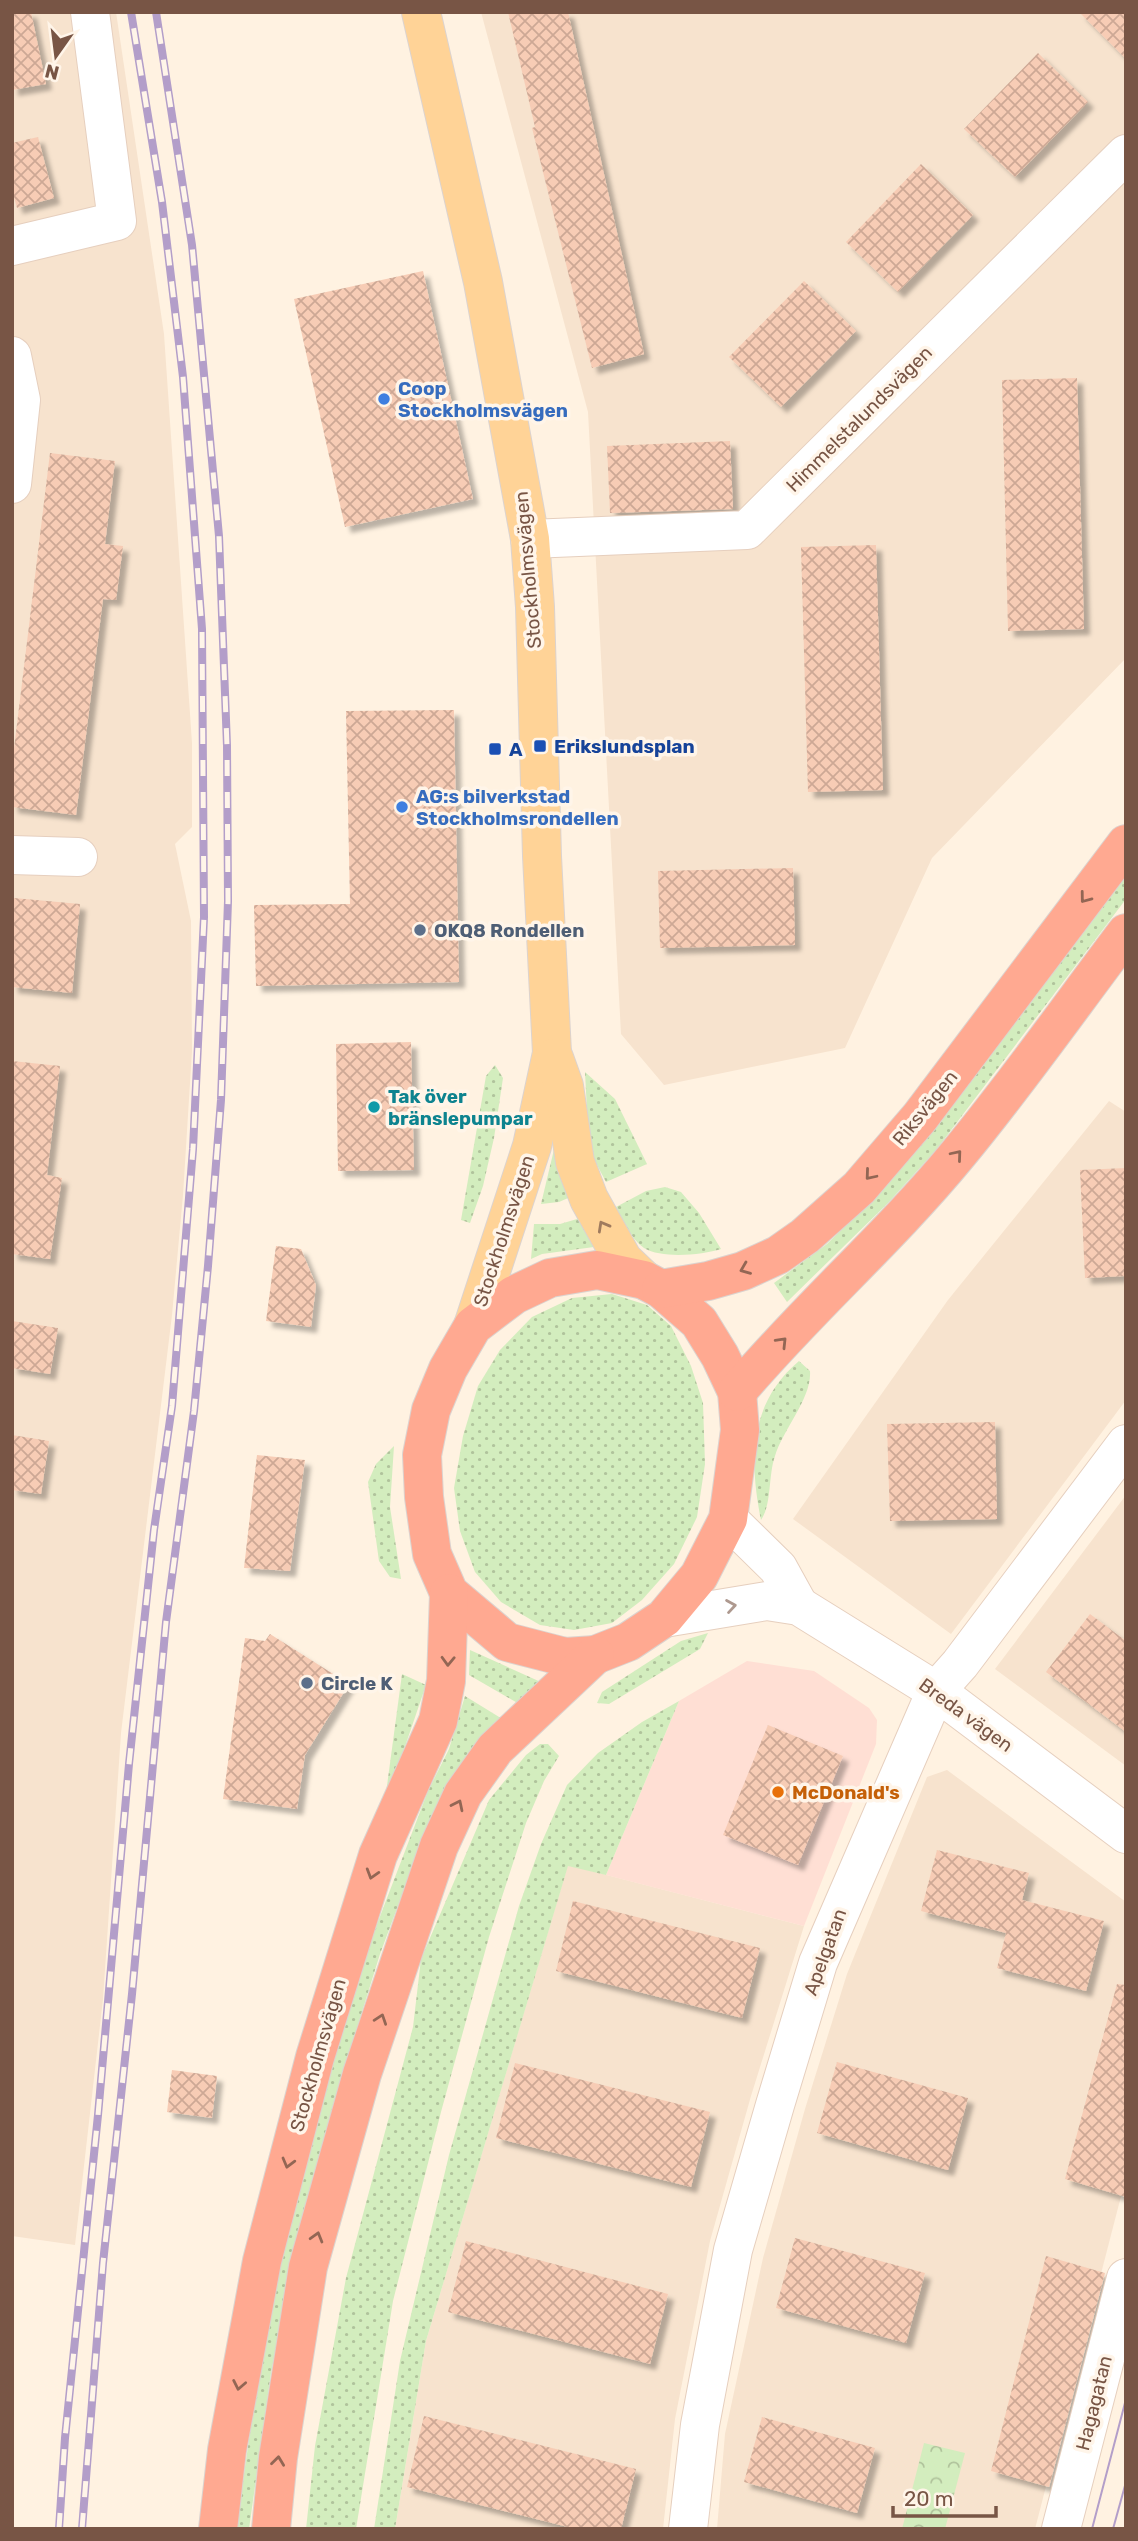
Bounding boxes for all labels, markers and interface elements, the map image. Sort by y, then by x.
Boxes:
north arrow [21,21,91,91]
text: N [43,59,61,85]
street label: Himmelstalundsvägen [781,341,937,497]
place label: Coop Stockholmsvägen [398,377,568,422]
marker: Coop Stockholmsvägen [376,391,392,407]
street label: Stockholmsvägen [510,490,546,650]
place label: Erikslundsplan [554,735,695,758]
place label: A [509,738,523,761]
marker: Erikslundsplan [532,738,548,754]
marker: A [487,741,503,757]
place label: AG:s bilverkstad Stockholmsrondellen [416,785,619,830]
marker: AG:s bilverkstad Stockholmsrondellen [394,799,410,815]
one-way arrow [1081,890,1093,903]
place label: OKQ8 Rondellen [434,919,584,942]
marker: OKQ8 Rondellen [412,922,428,938]
street label: Riksvägen [888,1066,962,1150]
place label: Tak över bränslepumpar [388,1085,533,1130]
marker: Tak över bränslepumpar [366,1099,382,1115]
one-way arrow [949,1150,961,1163]
street label: Stockholmsvägen [469,1152,539,1310]
one-way arrow [866,1166,878,1179]
one-way arrow [598,1221,611,1234]
one-way arrow [740,1261,752,1275]
one-way arrow [773,1337,786,1350]
one-way arrow [725,1599,737,1614]
one-way arrow [440,1656,455,1667]
place label: Circle K [321,1672,393,1695]
street label: Breda vägen [915,1673,1017,1757]
marker: Circle K [299,1675,315,1691]
place label: McDonald's [792,1781,900,1804]
marker: McDonald's [770,1784,786,1800]
one-way arrow [450,1800,464,1812]
one-way arrow [366,1867,380,1879]
street label: Apelgatan [799,1906,851,1998]
street label: Stockholmsvägen [285,1976,351,2134]
one-way arrow [373,2013,387,2025]
one-way arrow [282,2157,296,2169]
one-way arrow [308,2231,323,2243]
street label: Hagagatan [1071,2353,1117,2453]
one-way arrow [233,2379,248,2391]
one-way arrow [271,2455,286,2467]
scale bar [893,2474,996,2518]
text: 20 m [904,2486,953,2511]

